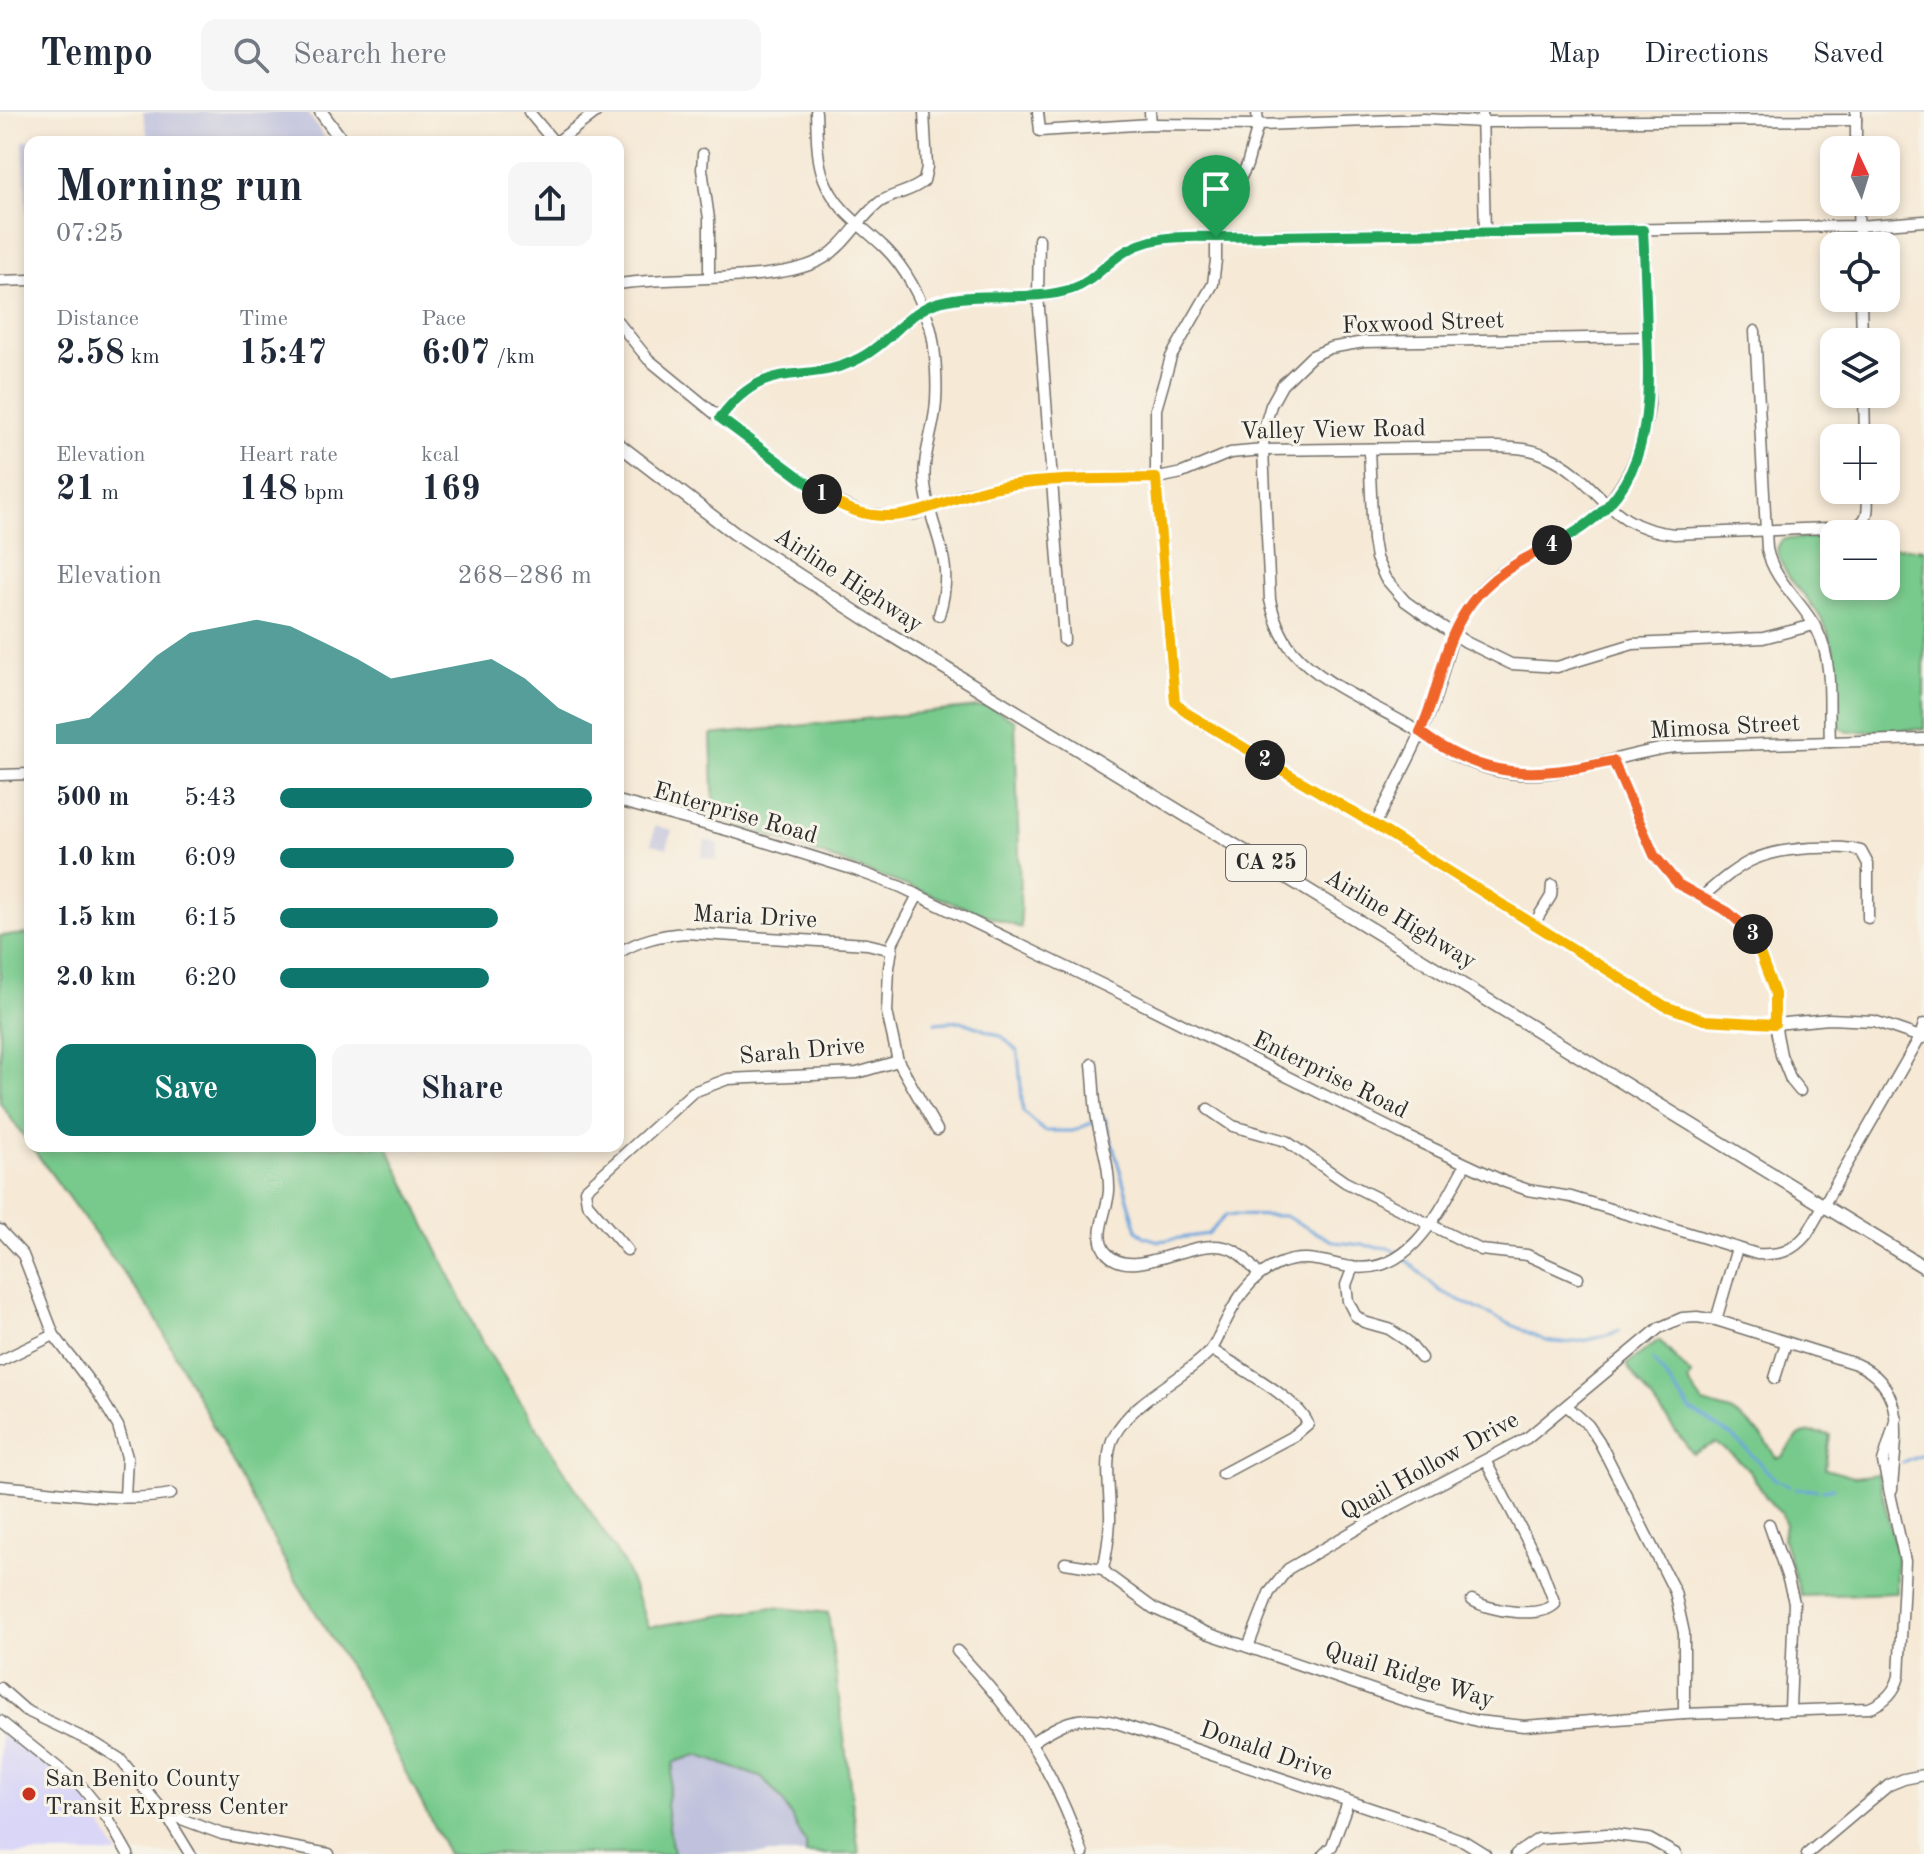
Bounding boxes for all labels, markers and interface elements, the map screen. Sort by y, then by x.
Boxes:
search box [201,19,761,91]
icon: search [229,33,273,77]
text: Tempo [40,36,153,74]
text: Search here [293,40,446,70]
text: Map [1548,41,1600,69]
text: Directions [1644,41,1769,69]
text: Saved [1813,41,1884,69]
north arrow [1820,136,1900,216]
map controls [1820,136,1900,600]
pin [1182,155,1250,237]
button: share [508,162,592,246]
text: Morning run [56,166,303,210]
icon: arrive [1194,167,1238,211]
text: 07:25 [56,221,124,247]
button: locate [1820,232,1900,312]
text: Distance [56,308,139,330]
text: Time [239,308,288,330]
text: Pace [421,308,466,330]
street label: Foxwood Street [1341,309,1505,339]
button: layers [1820,328,1900,408]
text: 2.58 [56,337,125,371]
text: 15:47 [239,337,327,371]
text: 6:07 [421,337,490,371]
text: km [125,346,160,368]
text: /km [490,346,535,368]
street label: Valley View Road [1240,417,1426,445]
button: + [1820,424,1900,504]
text: Elevation [56,444,146,466]
text: Heart rate [239,444,338,466]
text: kcal [421,444,459,466]
text: 21 [56,473,95,507]
text: 148 [239,473,298,507]
text: 169 [421,473,481,507]
pin: 1 [802,474,842,514]
text: m [95,482,119,504]
text: bpm [298,482,344,504]
text: 1 [816,483,828,505]
button: − [1820,520,1900,600]
street label: Airline Highway [769,524,927,638]
pin: 4 [1532,525,1572,565]
text: 4 [1546,534,1558,556]
text: Elevation [56,563,162,589]
text: 268–286 m [457,563,592,589]
street label: Mimosa Street [1649,712,1801,744]
pin: 2 [1245,740,1285,780]
text: 2 [1259,749,1271,771]
street label: Enterprise Road [650,779,820,849]
text: 500 m [56,785,129,811]
text: 5:43 [184,785,237,811]
text: 1.0 km [56,845,136,871]
text: 6:09 [184,845,237,871]
road number: CA 25 [1226,845,1306,881]
street label: Airline Highway [1320,865,1480,975]
street label: Maria Drive [692,903,818,933]
text: 1.5 km [56,905,136,931]
text: 6:15 [184,905,237,931]
pin: 3 [1733,914,1773,954]
text: 3 [1747,923,1759,945]
text: 2.0 km [56,965,136,991]
text: 6:20 [184,965,237,991]
street label: Enterprise Road [1249,1028,1411,1124]
street label: Sarah Drive [738,1035,866,1069]
button: Save [56,1044,316,1136]
button: Share [332,1044,592,1136]
street label: Quail Hollow Drive [1337,1408,1523,1526]
street label: Quail Ridge Way [1321,1639,1497,1713]
street label: Donald Drive [1196,1718,1336,1786]
place label: San Benito County Transit Express Center [45,1768,288,1820]
marker: San Benito County Transit Express Center [20,1785,38,1803]

